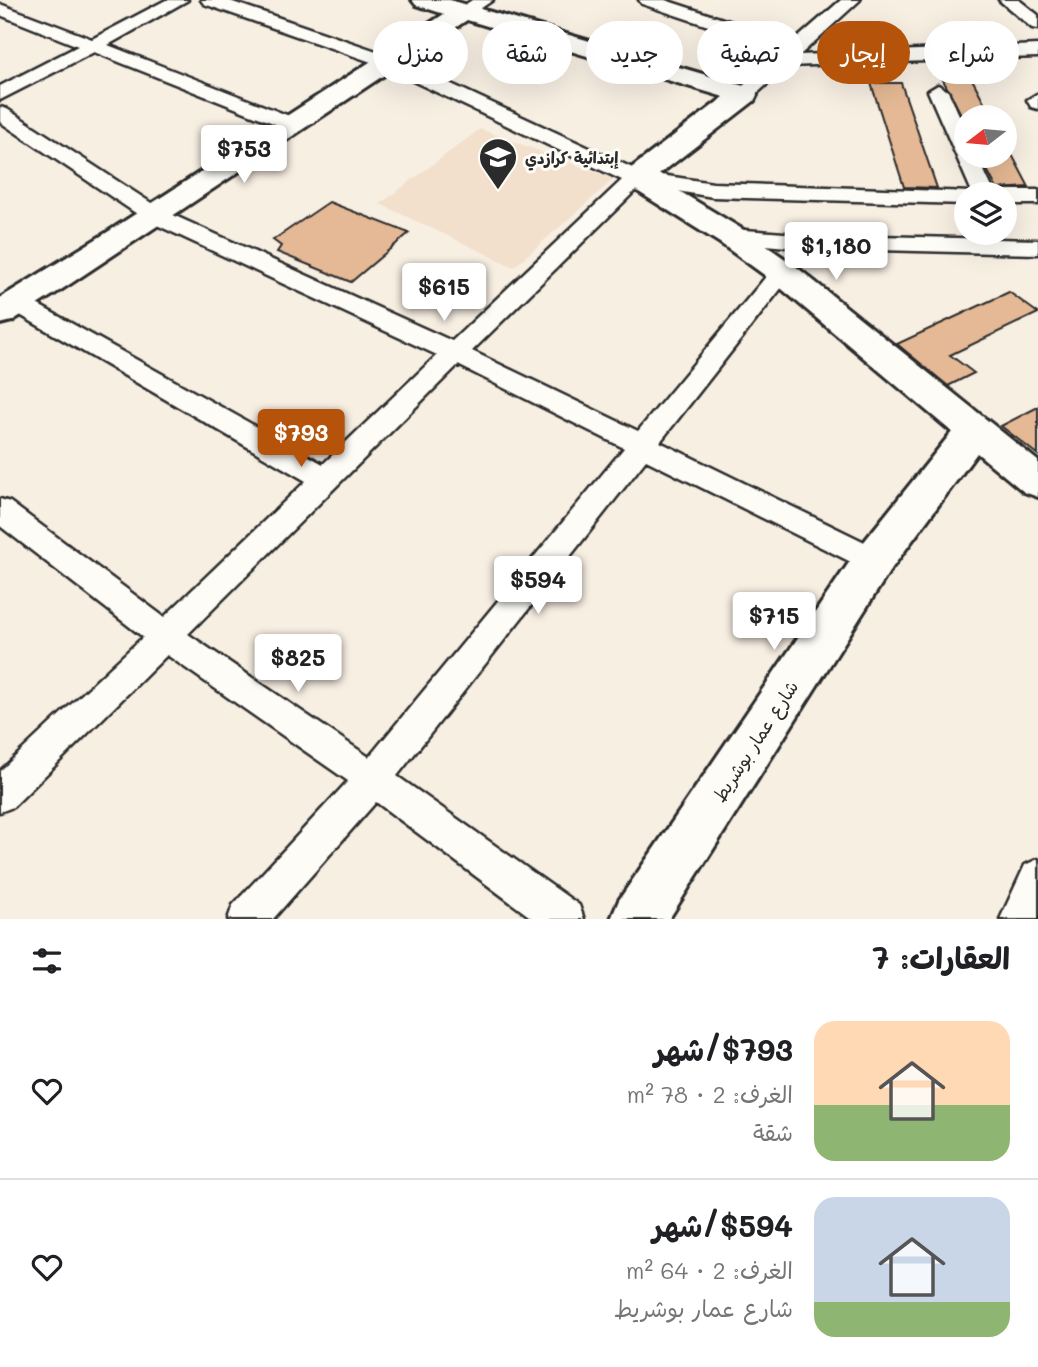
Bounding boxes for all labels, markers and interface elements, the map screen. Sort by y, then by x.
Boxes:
chip: منزل [373,21,468,84]
chip: شقة [482,21,572,84]
chip: جديد [586,21,683,84]
chip: تصفية [697,21,803,84]
chip: إيجار [817,21,910,84]
chip: شراء [924,21,1019,84]
north arrow [954,105,1017,168]
map controls [954,105,1017,245]
pin: $753 [203,125,285,185]
text: $753 [217,133,271,163]
school or university icon: إبتدائية كرازدي [477,136,519,191]
place label: إبتدائية كرازدي [525,147,618,171]
button: layers [954,182,1017,245]
pin: $1,180 [779,222,893,282]
text: $1,180 [801,230,871,260]
pin: $615 [403,264,485,323]
text: $615 [418,271,470,301]
pin: $793 [260,410,342,469]
text: $793 [274,417,328,447]
pin: $594 [497,556,579,616]
text: $594 [510,564,566,594]
pin: $715 [733,592,815,652]
text: $715 [749,600,799,630]
pin: $825 [257,634,339,694]
text: $825 [271,642,325,672]
street label: شارع عمار بوشريط [707,676,804,807]
text: العقارات: 7 [872,937,1010,977]
icon: filters [28,942,66,980]
text: $793/شهر [654,1029,793,1069]
icon: home [870,1049,954,1133]
icon: heart [28,1072,66,1110]
text: الغرف: 2 · 78 m² [627,1079,793,1109]
text: شقة [753,1117,793,1147]
text: $594/شهر [652,1205,793,1245]
icon: home [870,1225,954,1309]
icon: heart [28,1248,66,1286]
text: الغرف: 2 · 64 m² [626,1255,793,1285]
text: شارع عمار بوشريط [614,1293,793,1323]

